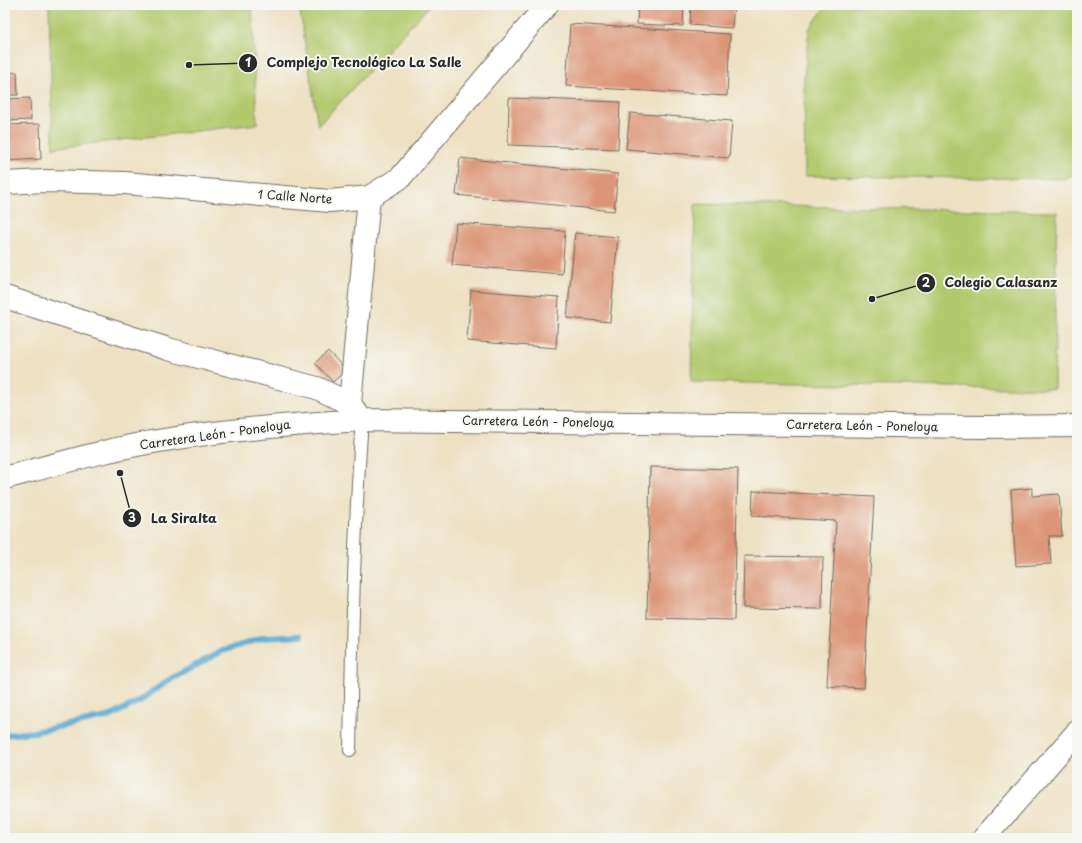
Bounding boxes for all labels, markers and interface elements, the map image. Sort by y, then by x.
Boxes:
callout: Complejo Tecnológico La Salle [238,50,470,75]
text: Complejo Tecnológico La Salle [267,52,461,71]
text: 1 [245,53,251,71]
street label: 1 Calle Norte [257,184,333,208]
callout: Colegio Calasanz [916,270,1066,295]
text: Colegio Calasanz [944,272,1058,291]
text: 2 [922,273,931,291]
street label: Carretera León - Poneloya [462,411,615,431]
street label: Carretera León - Poneloya [138,414,292,453]
street label: Carretera León - Poneloya [786,415,939,435]
callout: La Siralta [122,506,225,531]
text: 3 [128,508,136,526]
text: La Siralta [151,508,217,527]

